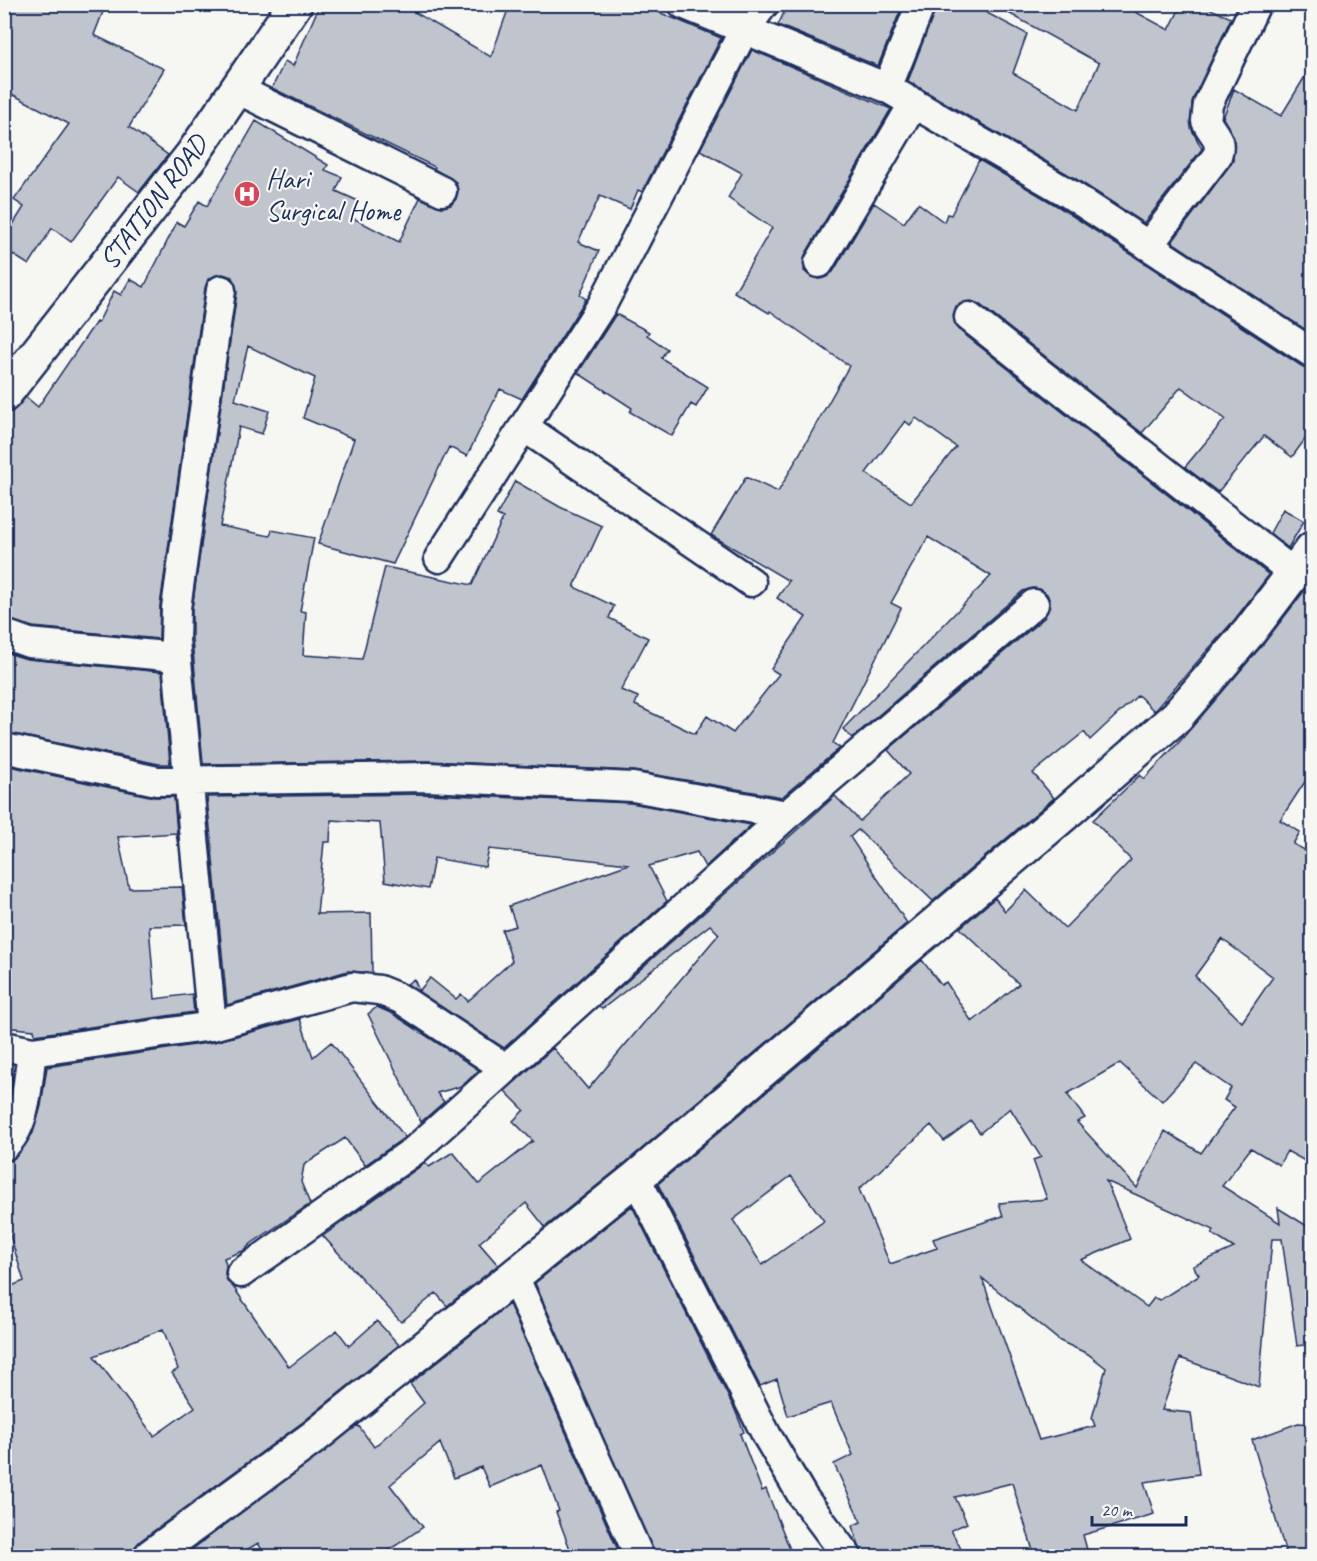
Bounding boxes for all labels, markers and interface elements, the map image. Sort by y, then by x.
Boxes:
street label: STATION ROAD [91,126,216,276]
place label: Hari Surgical Home [266,161,402,228]
hospital icon: Hari Surgical Home [232,179,262,209]
scale bar [1092,1489,1186,1527]
text: 20 m [1101,1499,1134,1521]

